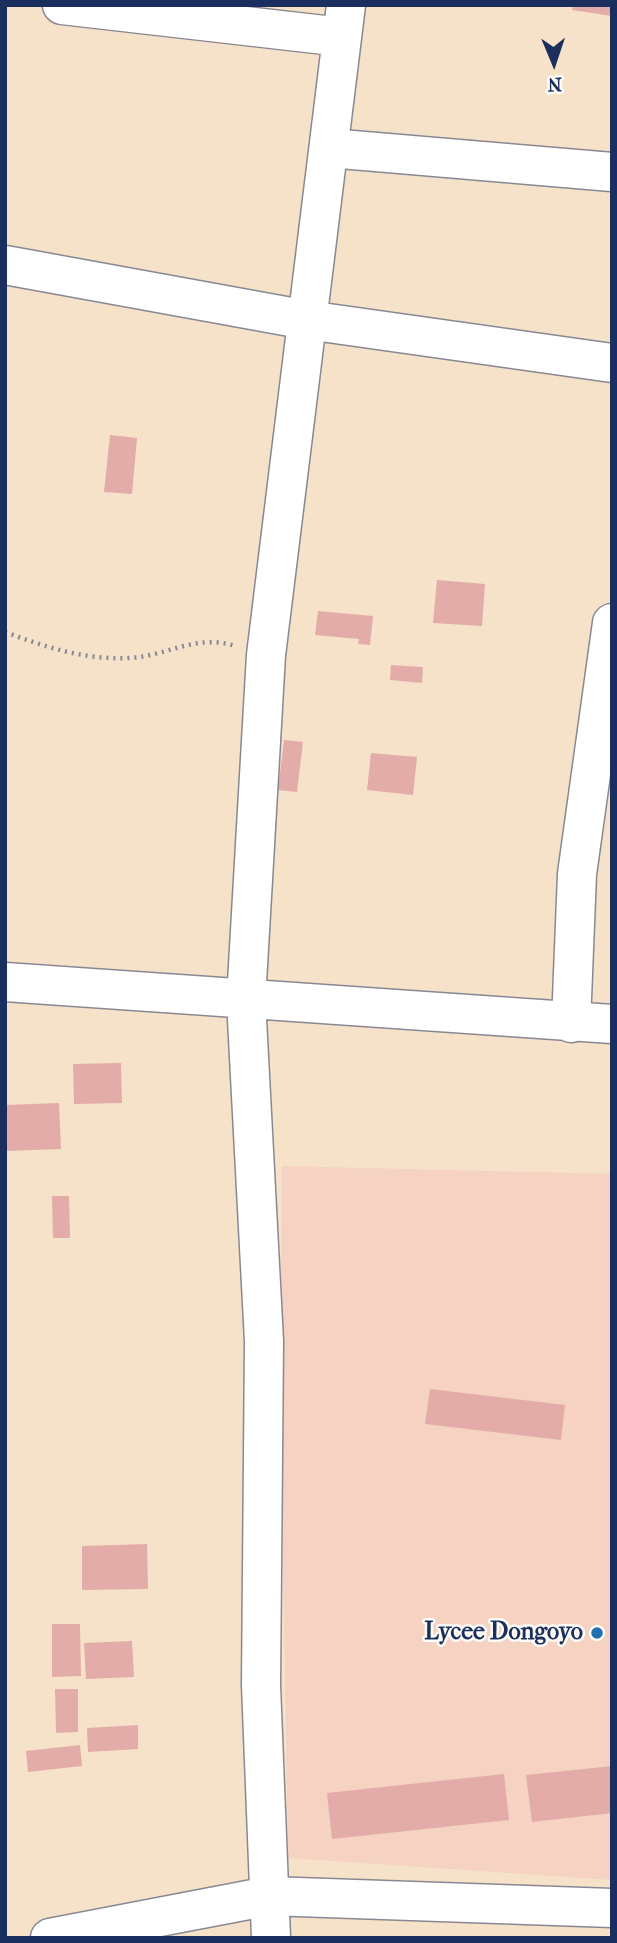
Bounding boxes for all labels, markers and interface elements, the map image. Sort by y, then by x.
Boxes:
north arrow [519,28,589,98]
text: N [547,73,562,95]
place label: Lycee Dongoyo [424,1619,583,1647]
marker: Lycee Dongoyo [589,1625,605,1641]

